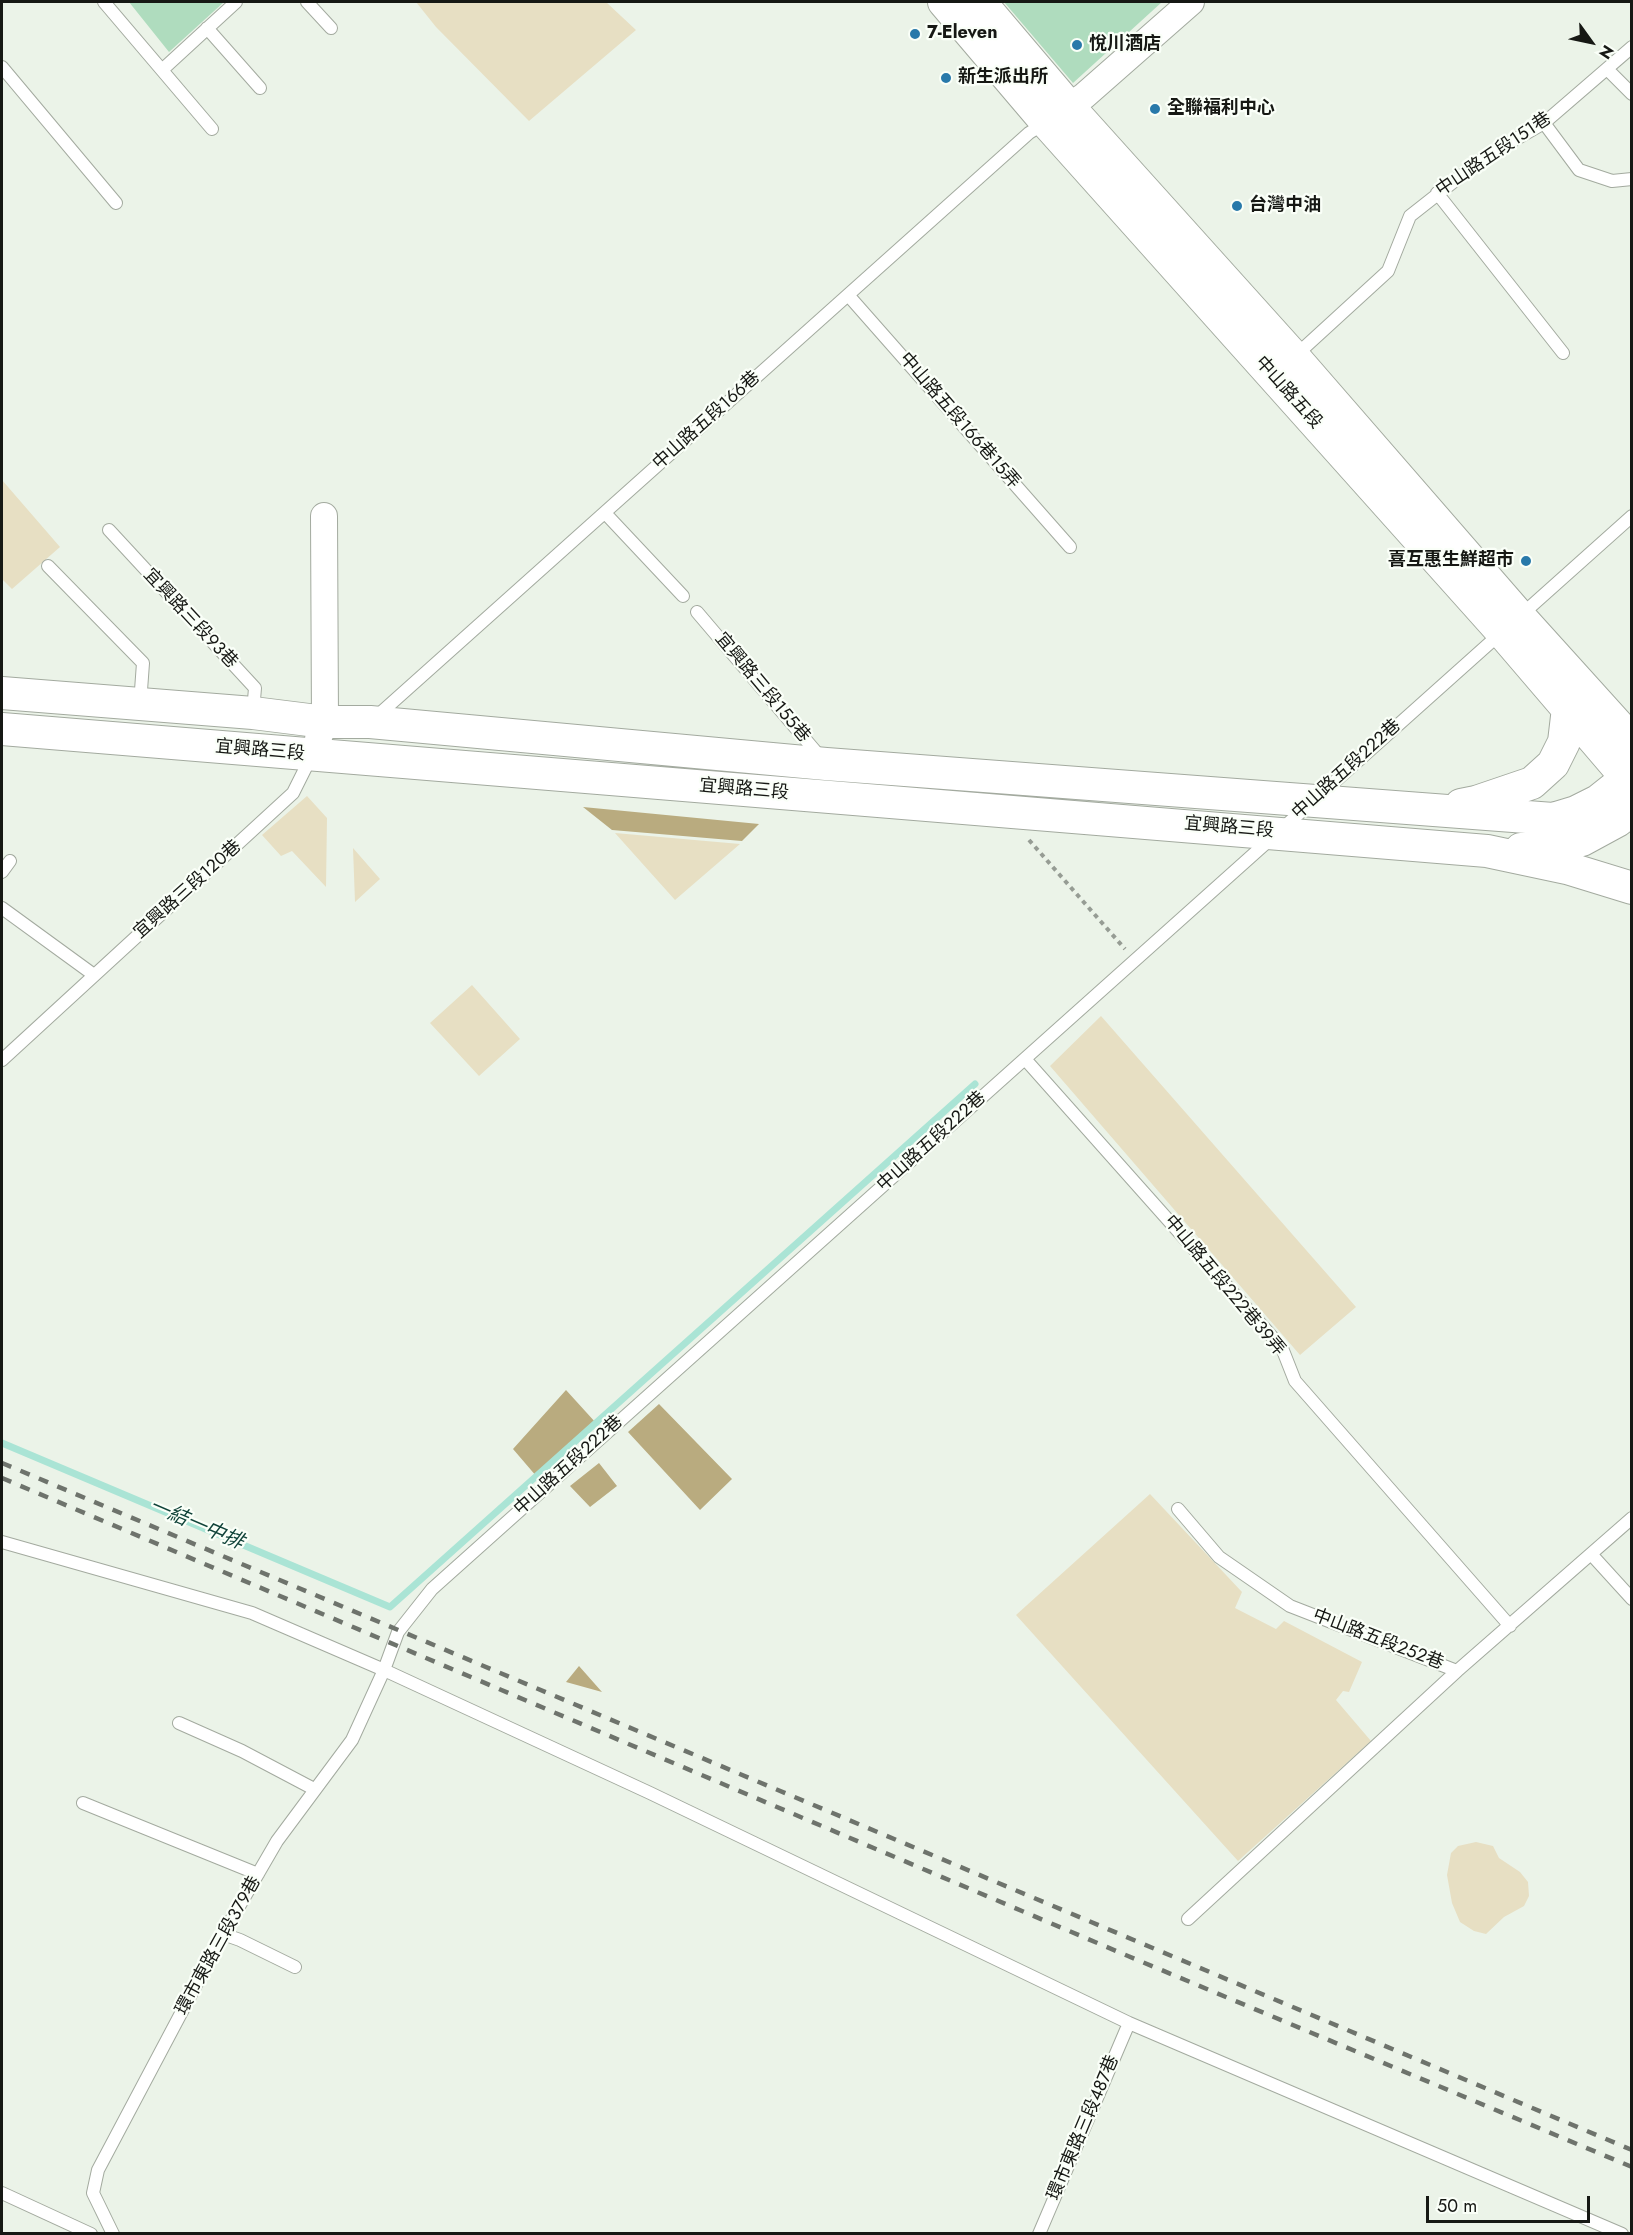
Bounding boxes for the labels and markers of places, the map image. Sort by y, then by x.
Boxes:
place label: 7-Eleven [927,23,997,45]
marker: 7-Eleven [908,27,922,41]
place label: 悅川酒店 [1089,34,1161,56]
marker: 悅川酒店 [1070,38,1084,52]
place label: 新生派出所 [958,67,1048,89]
marker: 新生派出所 [939,71,953,85]
place label: 全聯福利中心 [1167,98,1275,120]
marker: 全聯福利中心 [1148,102,1162,116]
place label: 台灣中油 [1249,195,1321,217]
marker: 台灣中油 [1230,199,1244,213]
place label: 喜互惠生鮮超市 [1388,550,1514,572]
marker: 喜互惠生鮮超市 [1519,554,1533,568]

